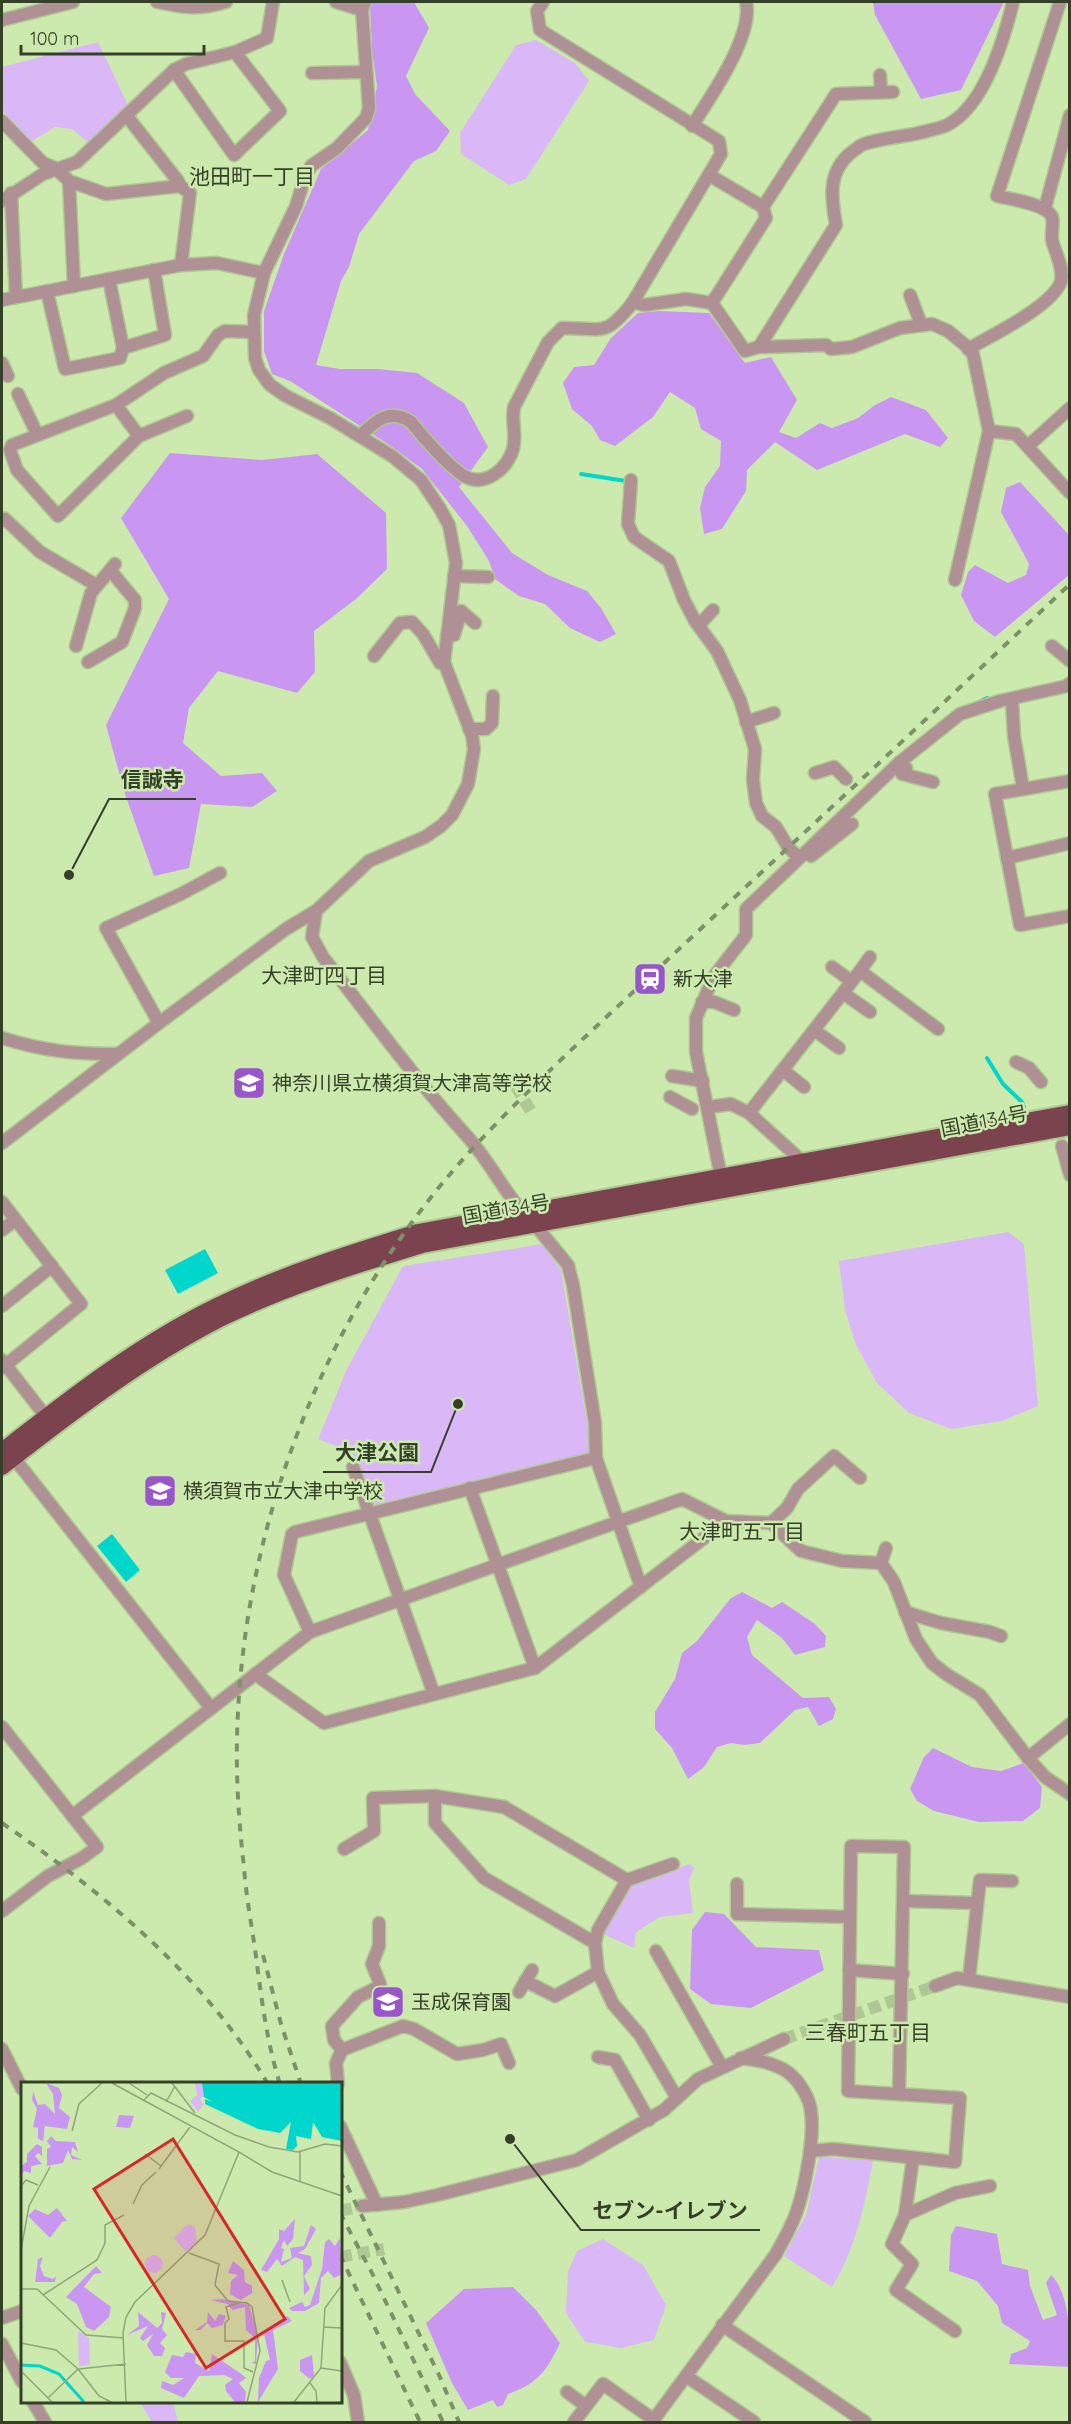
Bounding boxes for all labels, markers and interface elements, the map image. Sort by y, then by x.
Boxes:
scale bar [21,18,204,56]
text: 100 m [30,27,79,50]
district label: 池田町一丁目 [189,163,315,189]
callout: 信誠寺 [109,760,196,799]
text: 信誠寺 [121,766,184,792]
station icon: 新大津 [632,961,668,997]
district label: 大津町四丁目 [261,962,387,988]
place label: 新大津 [673,966,733,991]
school or university icon: 神奈川県立横須賀大津高等学校 [231,1065,267,1101]
place label: 神奈川県立横須賀大津高等学校 [272,1070,552,1095]
street label: 国道134号 [938,1100,1030,1141]
street label: 国道134号 [460,1189,552,1228]
callout: 大津公園 [323,1433,431,1472]
text: 大津公園 [335,1439,419,1465]
school or university icon: 横須賀市立大津中学校 [142,1473,178,1509]
place label: 横須賀市立大津中学校 [183,1478,383,1503]
district label: 大津町五丁目 [679,1518,805,1544]
school or university icon: 玉成保育園 [370,1984,406,2020]
place label: 玉成保育園 [411,1989,511,2014]
district label: 三春町五丁目 [805,2019,931,2045]
inset map [21,2082,342,2403]
callout: セブン-イレブン [581,2191,760,2230]
text: セブン-イレブン [592,2197,748,2223]

